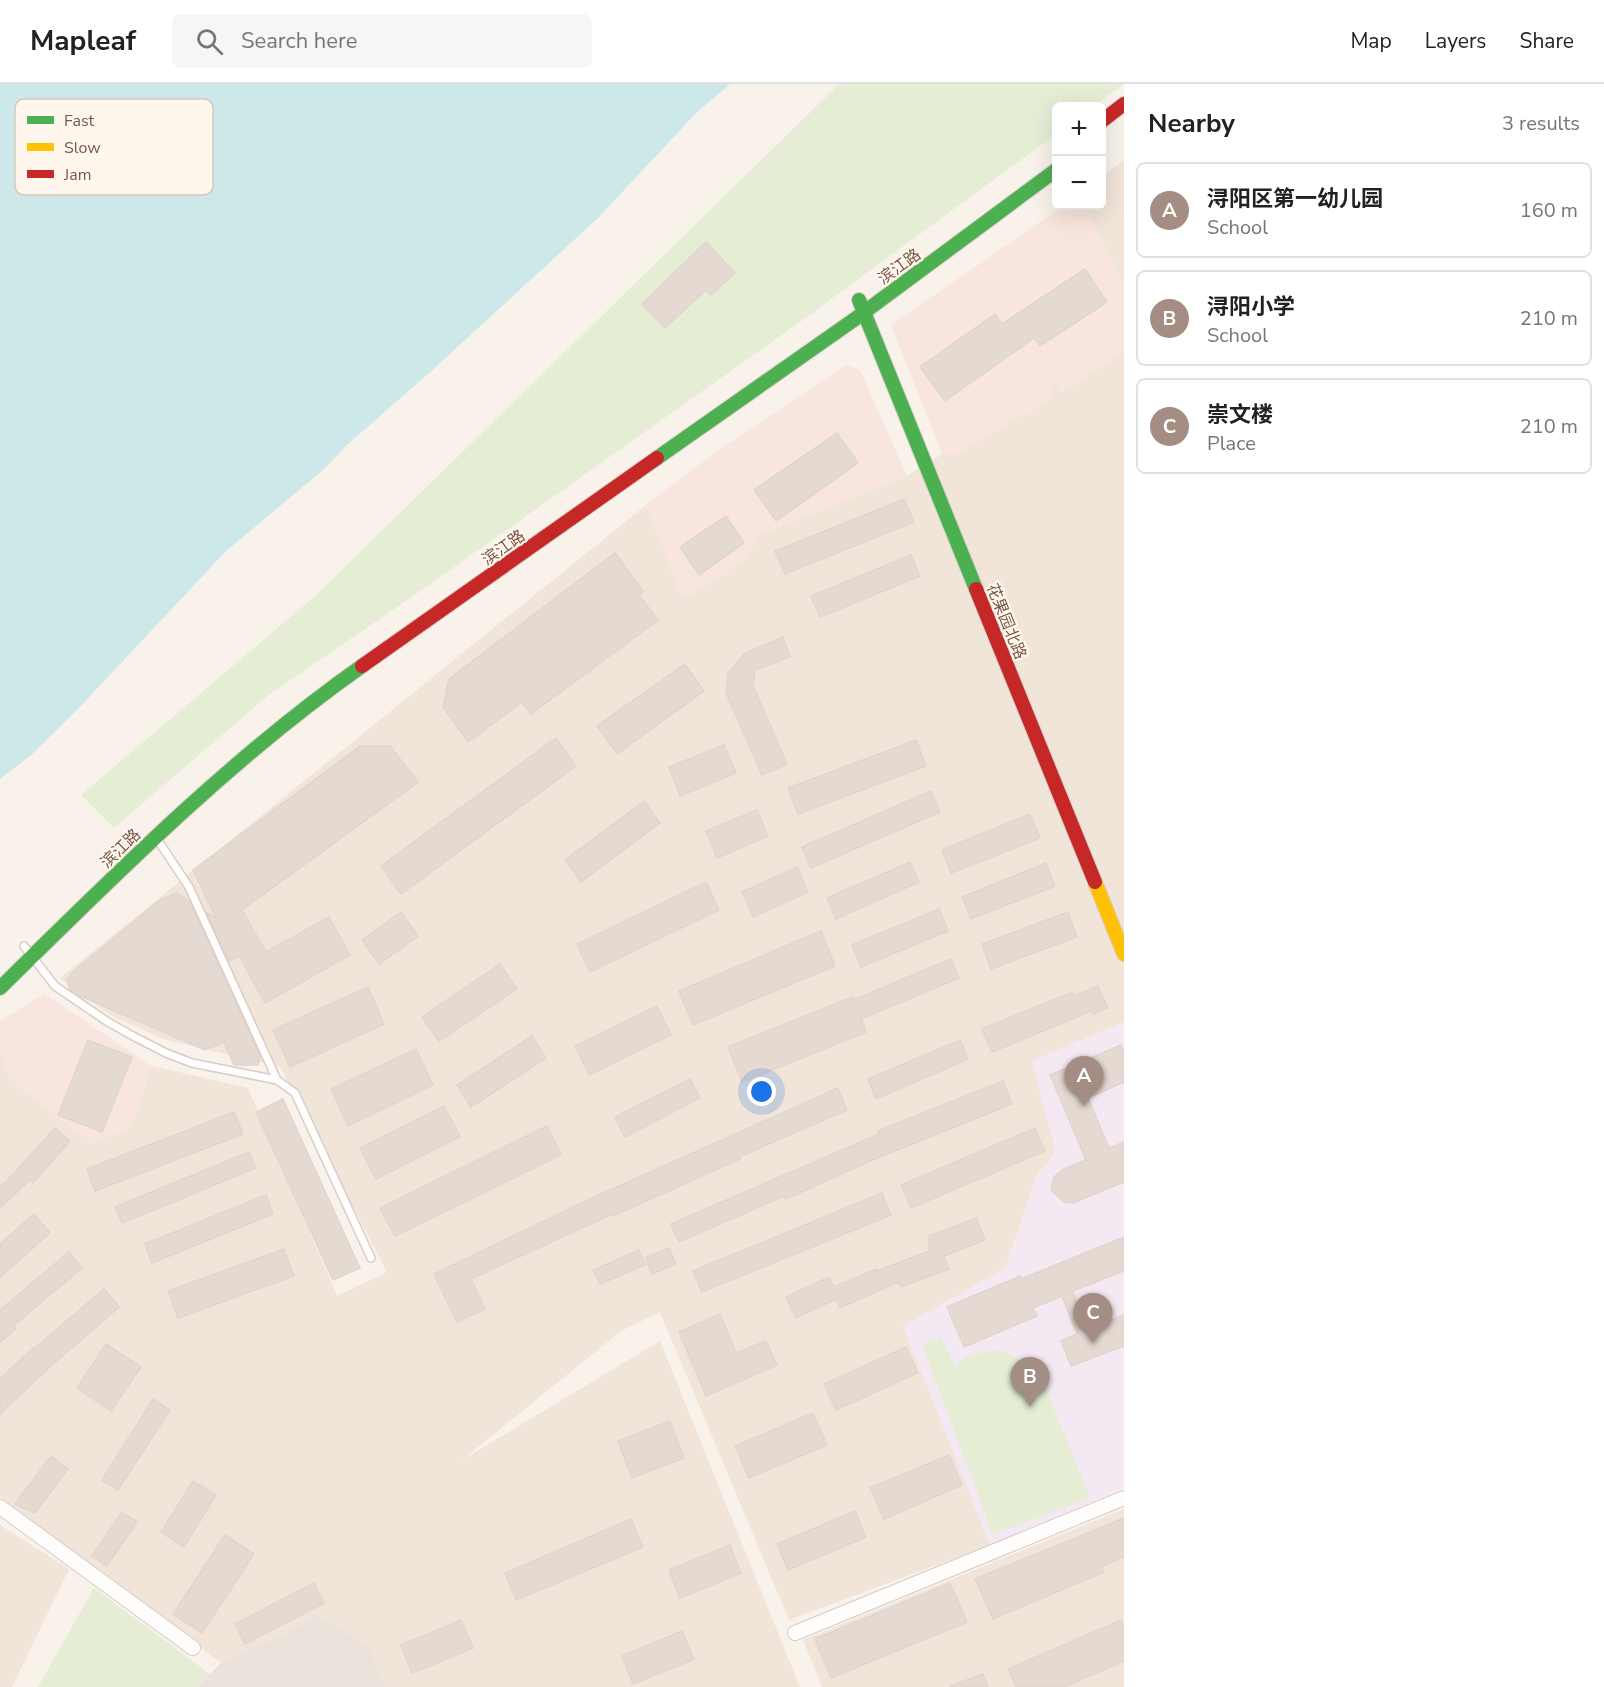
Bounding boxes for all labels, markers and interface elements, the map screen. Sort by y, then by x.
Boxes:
search box [172,14,592,68]
text: Mapleaf [30,22,136,60]
icon: search [193,25,226,58]
text: Search here [241,26,358,56]
text: Map [1350,27,1392,55]
text: Layers [1425,27,1486,55]
text: Share [1519,27,1574,55]
legend [15,99,213,195]
map controls [1052,102,1106,210]
button: + [1052,102,1106,156]
text: Nearby [1148,106,1235,141]
text: Fast [64,110,95,132]
text: 3 results [1502,110,1580,137]
text: Slow [64,137,101,159]
button: − [1052,156,1106,210]
text: Jam [63,164,91,186]
text: 浔阳区第一幼儿园 [1207,184,1383,214]
text: A [1162,197,1177,224]
text: 160 m [1520,197,1578,224]
text: School [1207,214,1268,241]
street label: 滨江路 [874,244,925,290]
text: 浔阳小学 [1207,292,1295,322]
text: B [1163,305,1176,332]
text: 210 m [1520,305,1578,332]
text: School [1207,322,1268,349]
text: 崇文楼 [1207,400,1273,430]
text: C [1163,413,1176,440]
text: 210 m [1520,413,1578,440]
text: Place [1207,430,1256,457]
street label: 滨江路 [478,525,530,571]
street label: 花果园北路 [981,580,1031,663]
street label: 滨江路 [96,824,146,873]
pin: A [1064,1056,1104,1106]
your location [747,1077,776,1106]
pin: C [1074,1294,1112,1343]
pin: B [1010,1358,1050,1407]

